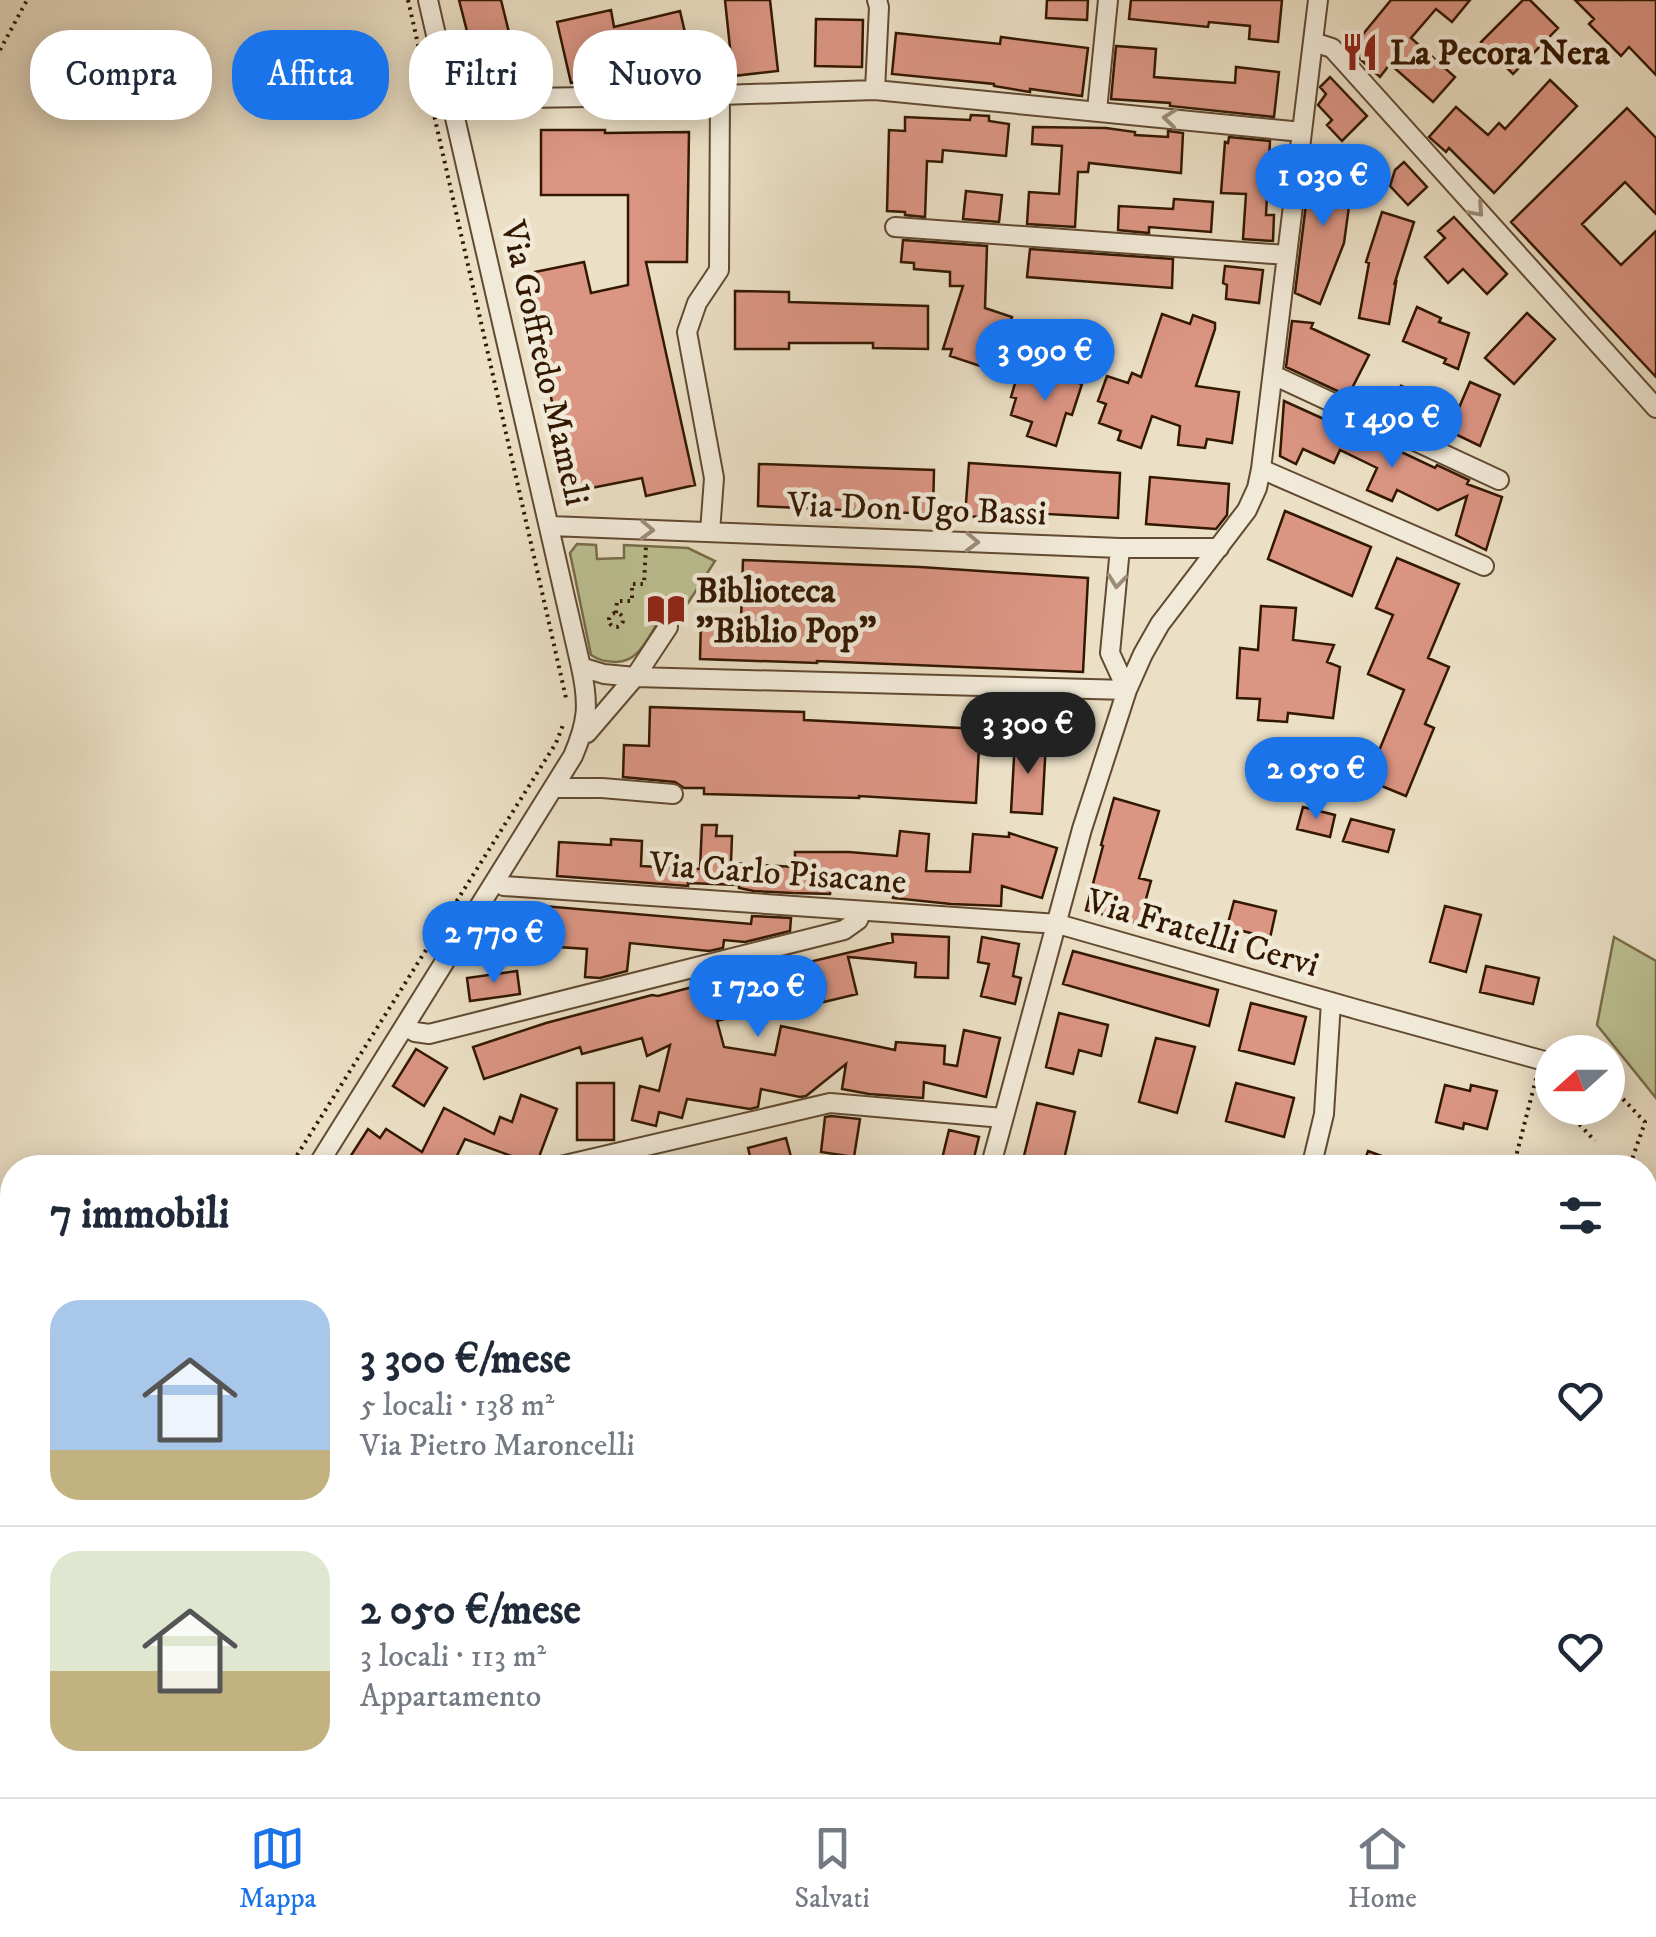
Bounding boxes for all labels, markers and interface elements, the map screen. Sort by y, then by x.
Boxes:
chip: Compra [30,30,212,120]
chip: Affitta [232,30,389,120]
chip: Filtri [409,30,553,120]
chip: Nuovo [573,30,737,120]
restaurant icon: La Pecora Nera [1339,31,1381,73]
place label: La Pecora Nera [1390,32,1611,76]
one-way arrow [1162,108,1178,129]
pin: 1 030 € [1231,144,1415,229]
text: 1 030 € [1278,156,1368,196]
one-way arrow [1466,198,1484,217]
street label: Via Goffredo Mameli [490,216,598,510]
pin: 3 090 € [953,319,1137,404]
text: 3 090 € [998,331,1092,371]
pin: 1 490 € [1300,386,1484,471]
text: 1 490 € [1344,398,1440,438]
street label: Via Don Ugo Bassi [786,483,1047,537]
one-way arrow [640,520,656,541]
one-way arrow [964,531,980,552]
place label: Biblioteca "Biblio Pop" [696,570,876,654]
one-way arrow [1107,574,1128,590]
library icon: Biblioteca "Biblio Pop" [645,589,687,631]
pin: 3 300 € [936,692,1120,777]
text: 3 300 € [983,704,1073,744]
pin: 2 050 € [1224,737,1408,822]
text: 2 050 € [1267,749,1365,789]
street label: Via Carlo Pisacane [647,843,908,905]
street label: Via Fratelli Cervi [1080,879,1324,988]
pin: 2 770 € [402,901,586,986]
text: 2 770 € [444,913,544,953]
pin: 1 720 € [666,955,850,1040]
text: 1 720 € [711,967,805,1007]
north arrow [1535,1035,1625,1125]
map controls [1535,1035,1625,1125]
icon: filters [1553,1188,1608,1243]
text: 7 immobili [50,1189,229,1241]
text: 3 300 €/mese [360,1334,571,1386]
icon: home [130,1340,250,1460]
icon: heart [1553,1373,1608,1428]
text: 5 locali · 138 m² [360,1386,554,1426]
text: Via Pietro Maroncelli [360,1426,635,1466]
text: 2 050 €/mese [360,1585,581,1637]
icon: home [130,1591,250,1711]
icon: heart [1553,1624,1608,1679]
text: 3 locali · 113 m² [360,1637,546,1677]
text: Appartamento [360,1677,541,1717]
tab: Mappa [239,1821,317,1916]
tab: Salvati [795,1821,870,1916]
tab: Home [1348,1821,1417,1916]

